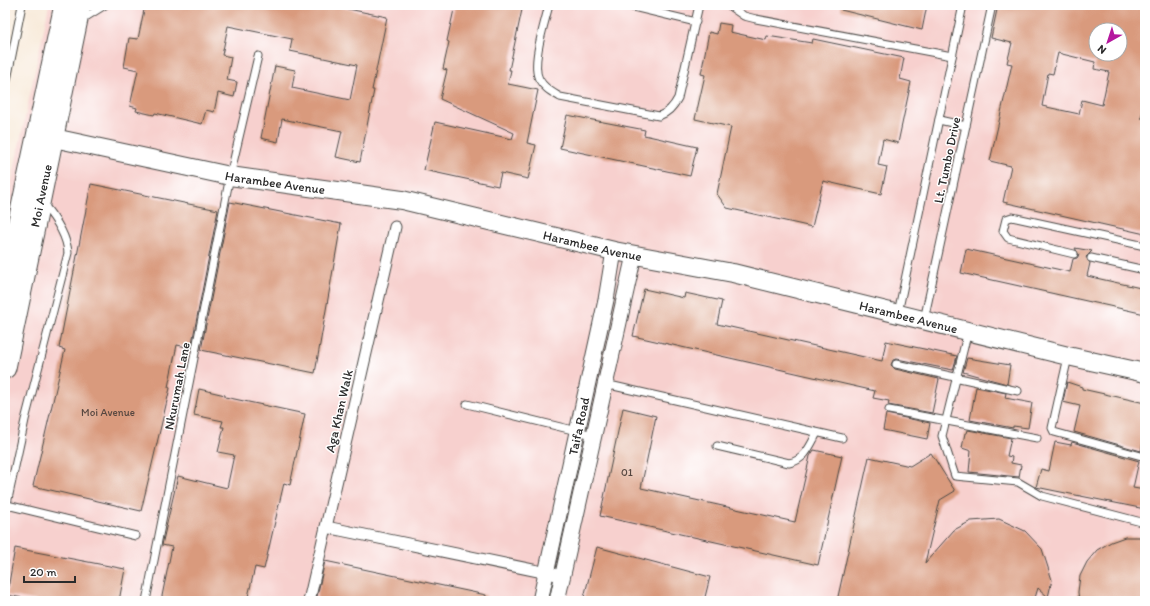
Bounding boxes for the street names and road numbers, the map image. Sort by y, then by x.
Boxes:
street label: Lt. Tumbo Drive [931,115,963,205]
street label: Moi Avenue [27,163,54,228]
street label: Harambee Avenue [224,168,326,197]
street label: Harambee Avenue [542,227,643,264]
street label: Harambee Avenue [858,297,959,336]
street label: Nkurumah Lane [161,341,193,431]
street label: Aga Khan Walk [322,368,356,454]
street label: Taifa Road [565,396,592,456]

